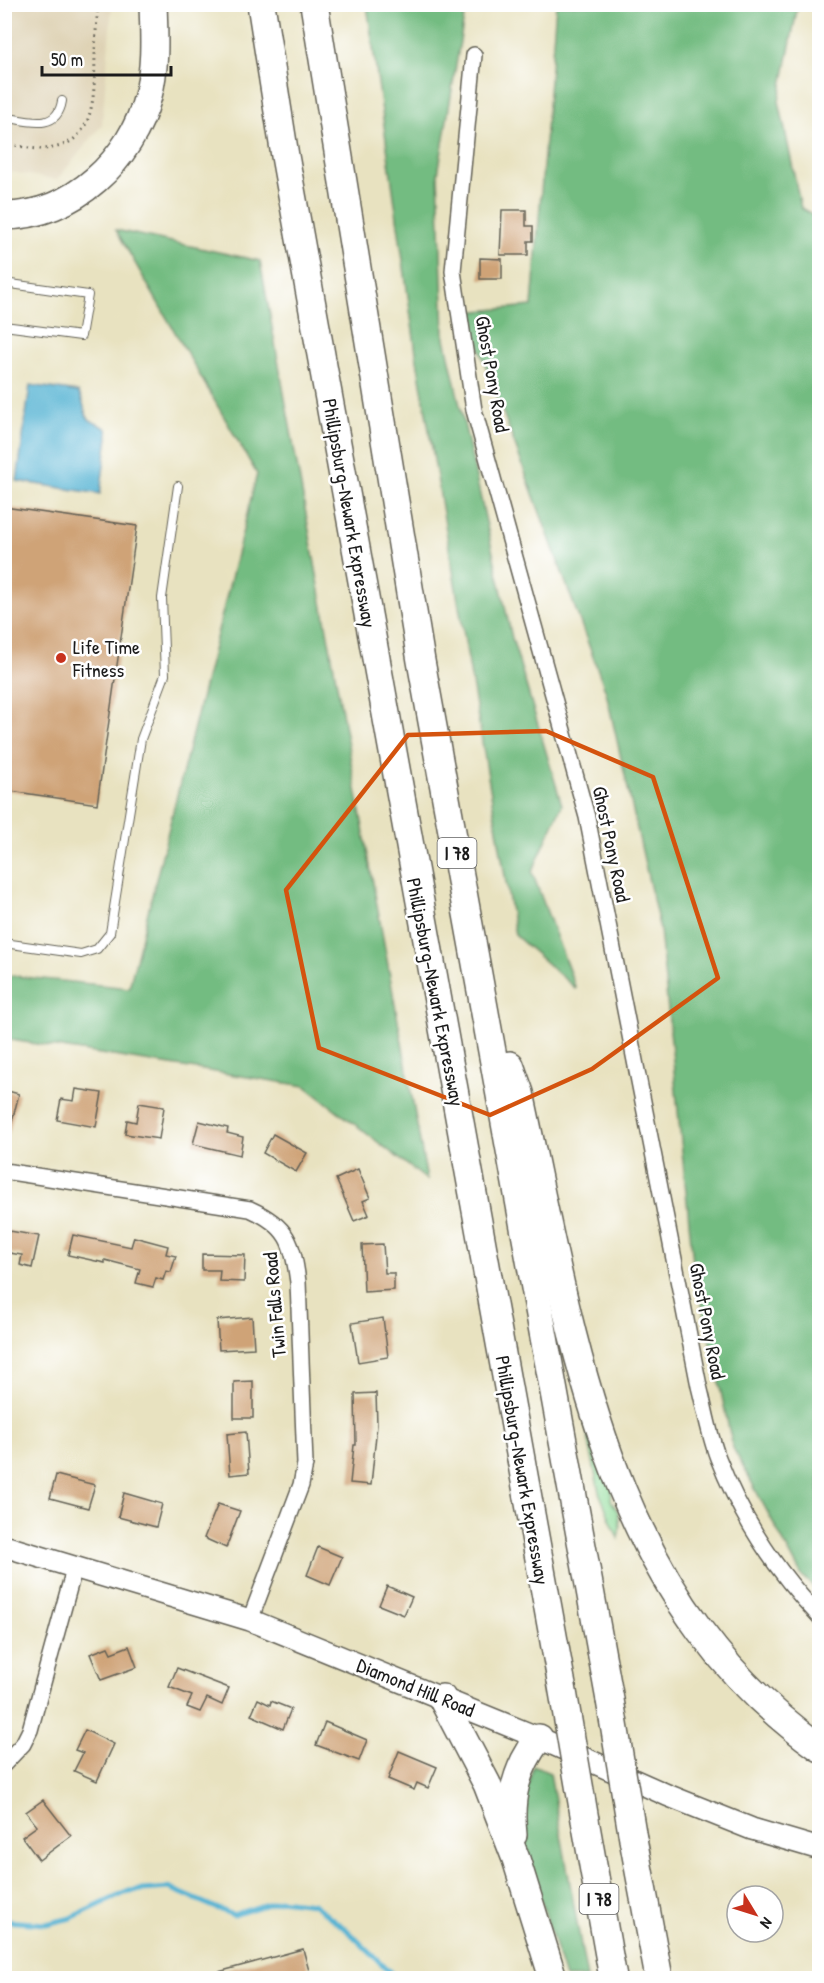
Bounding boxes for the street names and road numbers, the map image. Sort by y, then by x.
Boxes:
street label: Ghost Pony Road [469,314,517,435]
street label: Phillipsburg-Newark Expressway [317,396,383,630]
street label: Ghost Pony Road [587,784,637,905]
road number: I 78 [438,838,476,868]
street label: Phillipsburg-Newark Expressway [401,876,471,1108]
street label: Twin Falls Road [256,1251,292,1359]
street label: Ghost Pony Road [684,1261,733,1382]
street label: Phillipsburg-Newark Expressway [490,1353,556,1587]
street label: Diamond Hill Road [353,1651,479,1723]
road number: I 78 [580,1884,618,1914]

